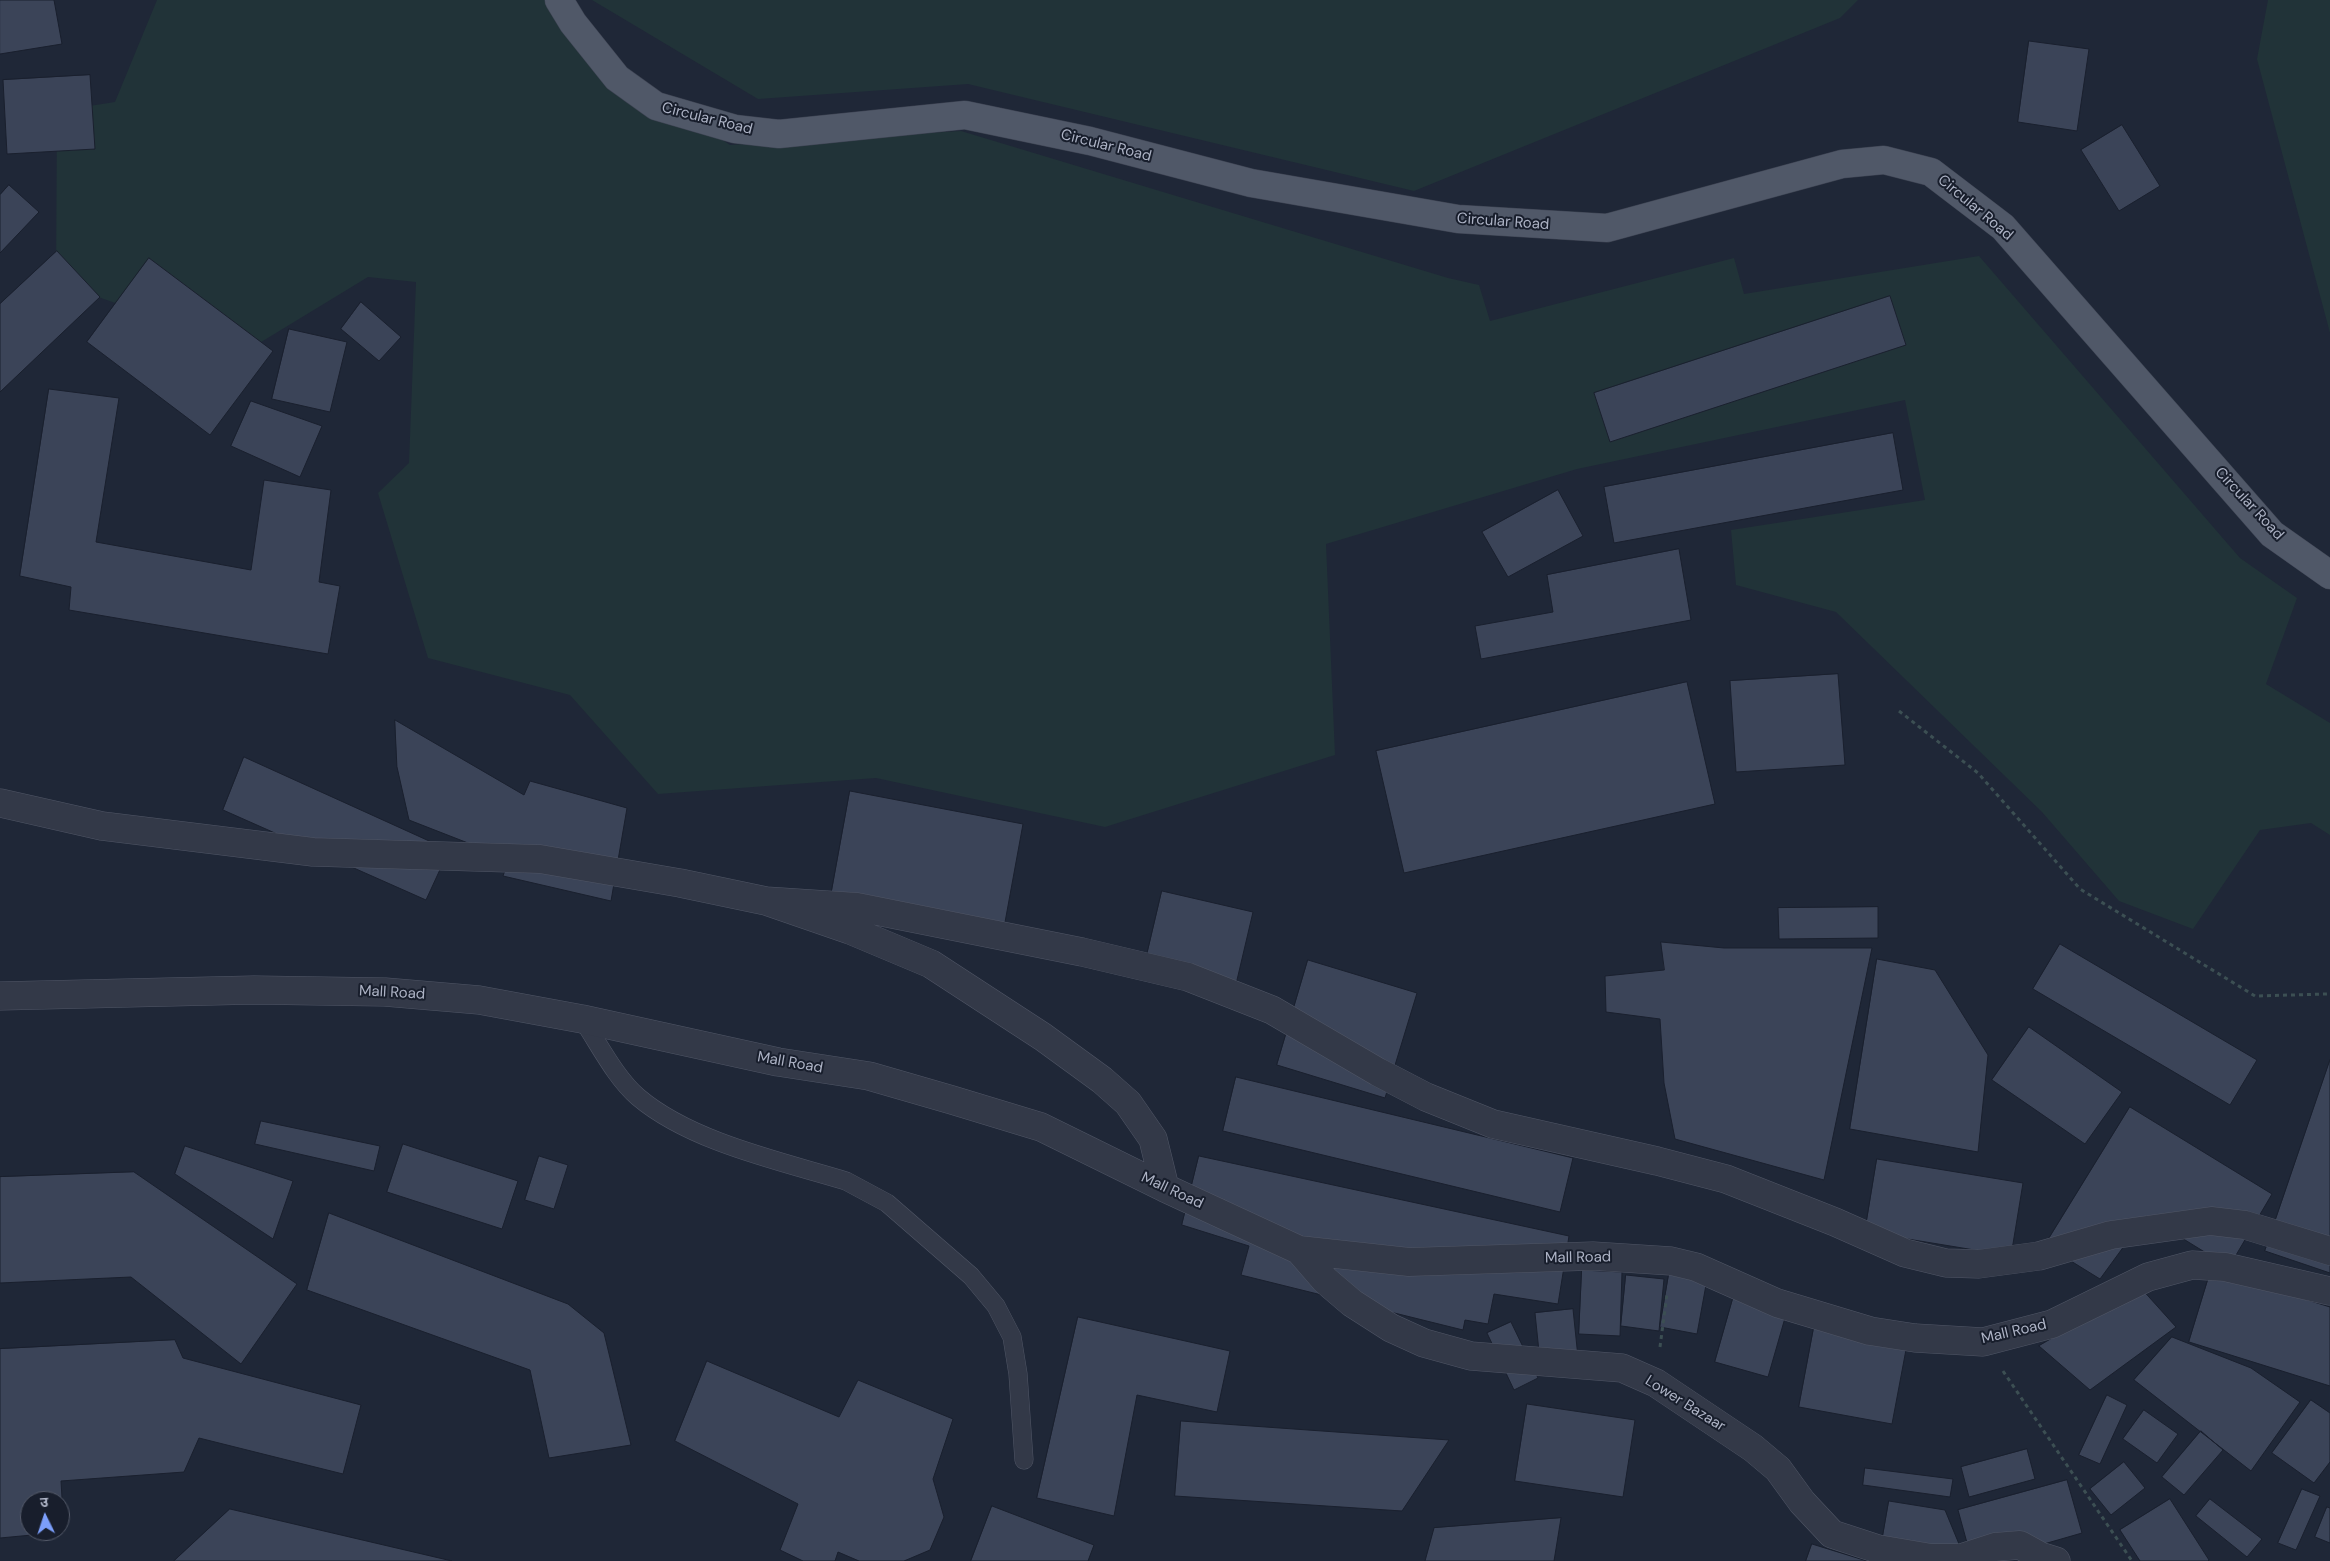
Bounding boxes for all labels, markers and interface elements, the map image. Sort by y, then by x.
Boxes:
street label: Circular Road [660,99,754,139]
street label: Circular Road [1059,126,1153,166]
street label: Circular Road [1934,171,2016,245]
street label: Circular Road [1456,210,1550,234]
street label: Circular Road [2211,464,2287,544]
street label: Mall Road [358,982,426,1004]
street label: Mall Road [756,1048,824,1078]
street label: Mall Road [1138,1169,1206,1213]
street label: Mall Road [1545,1248,1611,1268]
street label: Mall Road [1980,1316,2048,1348]
street label: Lower Bazaar [1641,1372,1729,1436]
north arrow [20,1491,70,1541]
text: उ [39,1493,49,1511]

